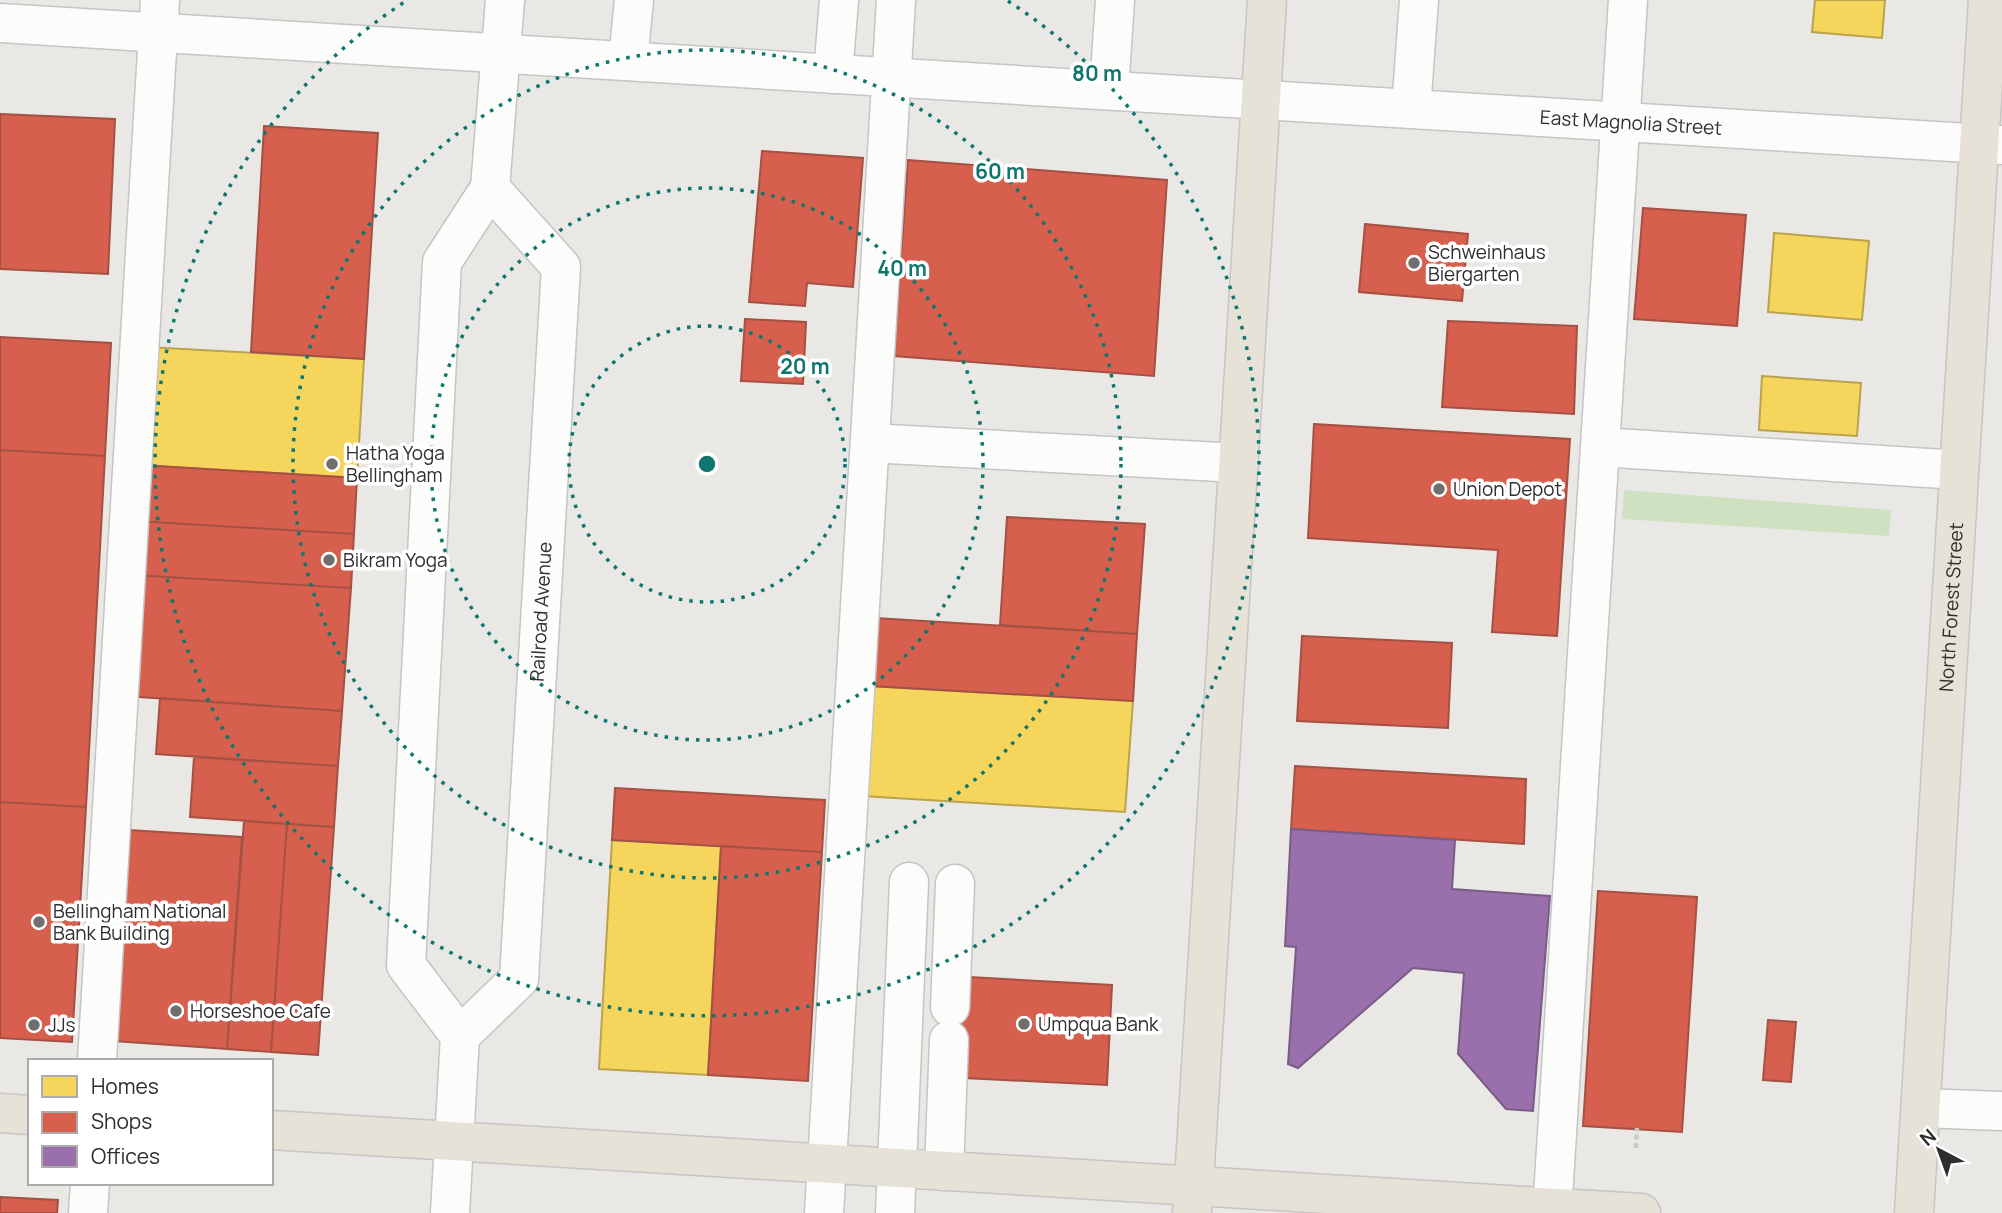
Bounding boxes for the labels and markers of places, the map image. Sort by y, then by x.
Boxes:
place label: Schweinhaus Biergarten [1428,239,1546,287]
marker: Schweinhaus Biergarten [1406,255,1422,271]
place label: Hatha Yoga Bellingham [346,440,445,488]
centre of rings [695,452,719,476]
marker: Hatha Yoga Bellingham [324,456,340,472]
place label: Union Depot [1453,476,1562,502]
marker: Union Depot [1431,481,1447,497]
place label: Bikram Yoga [343,547,448,573]
marker: Bikram Yoga [321,552,337,568]
place label: Bellingham National Bank Building [53,898,226,946]
marker: Bellingham National Bank Building [31,914,47,930]
place label: Horseshoe Cafe [190,998,331,1024]
marker: Horseshoe Cafe [168,1003,184,1019]
place label: Umpqua Bank [1038,1011,1159,1037]
place label: JJs [48,1012,76,1038]
marker: Umpqua Bank [1016,1016,1032,1032]
marker: JJs [26,1017,42,1033]

